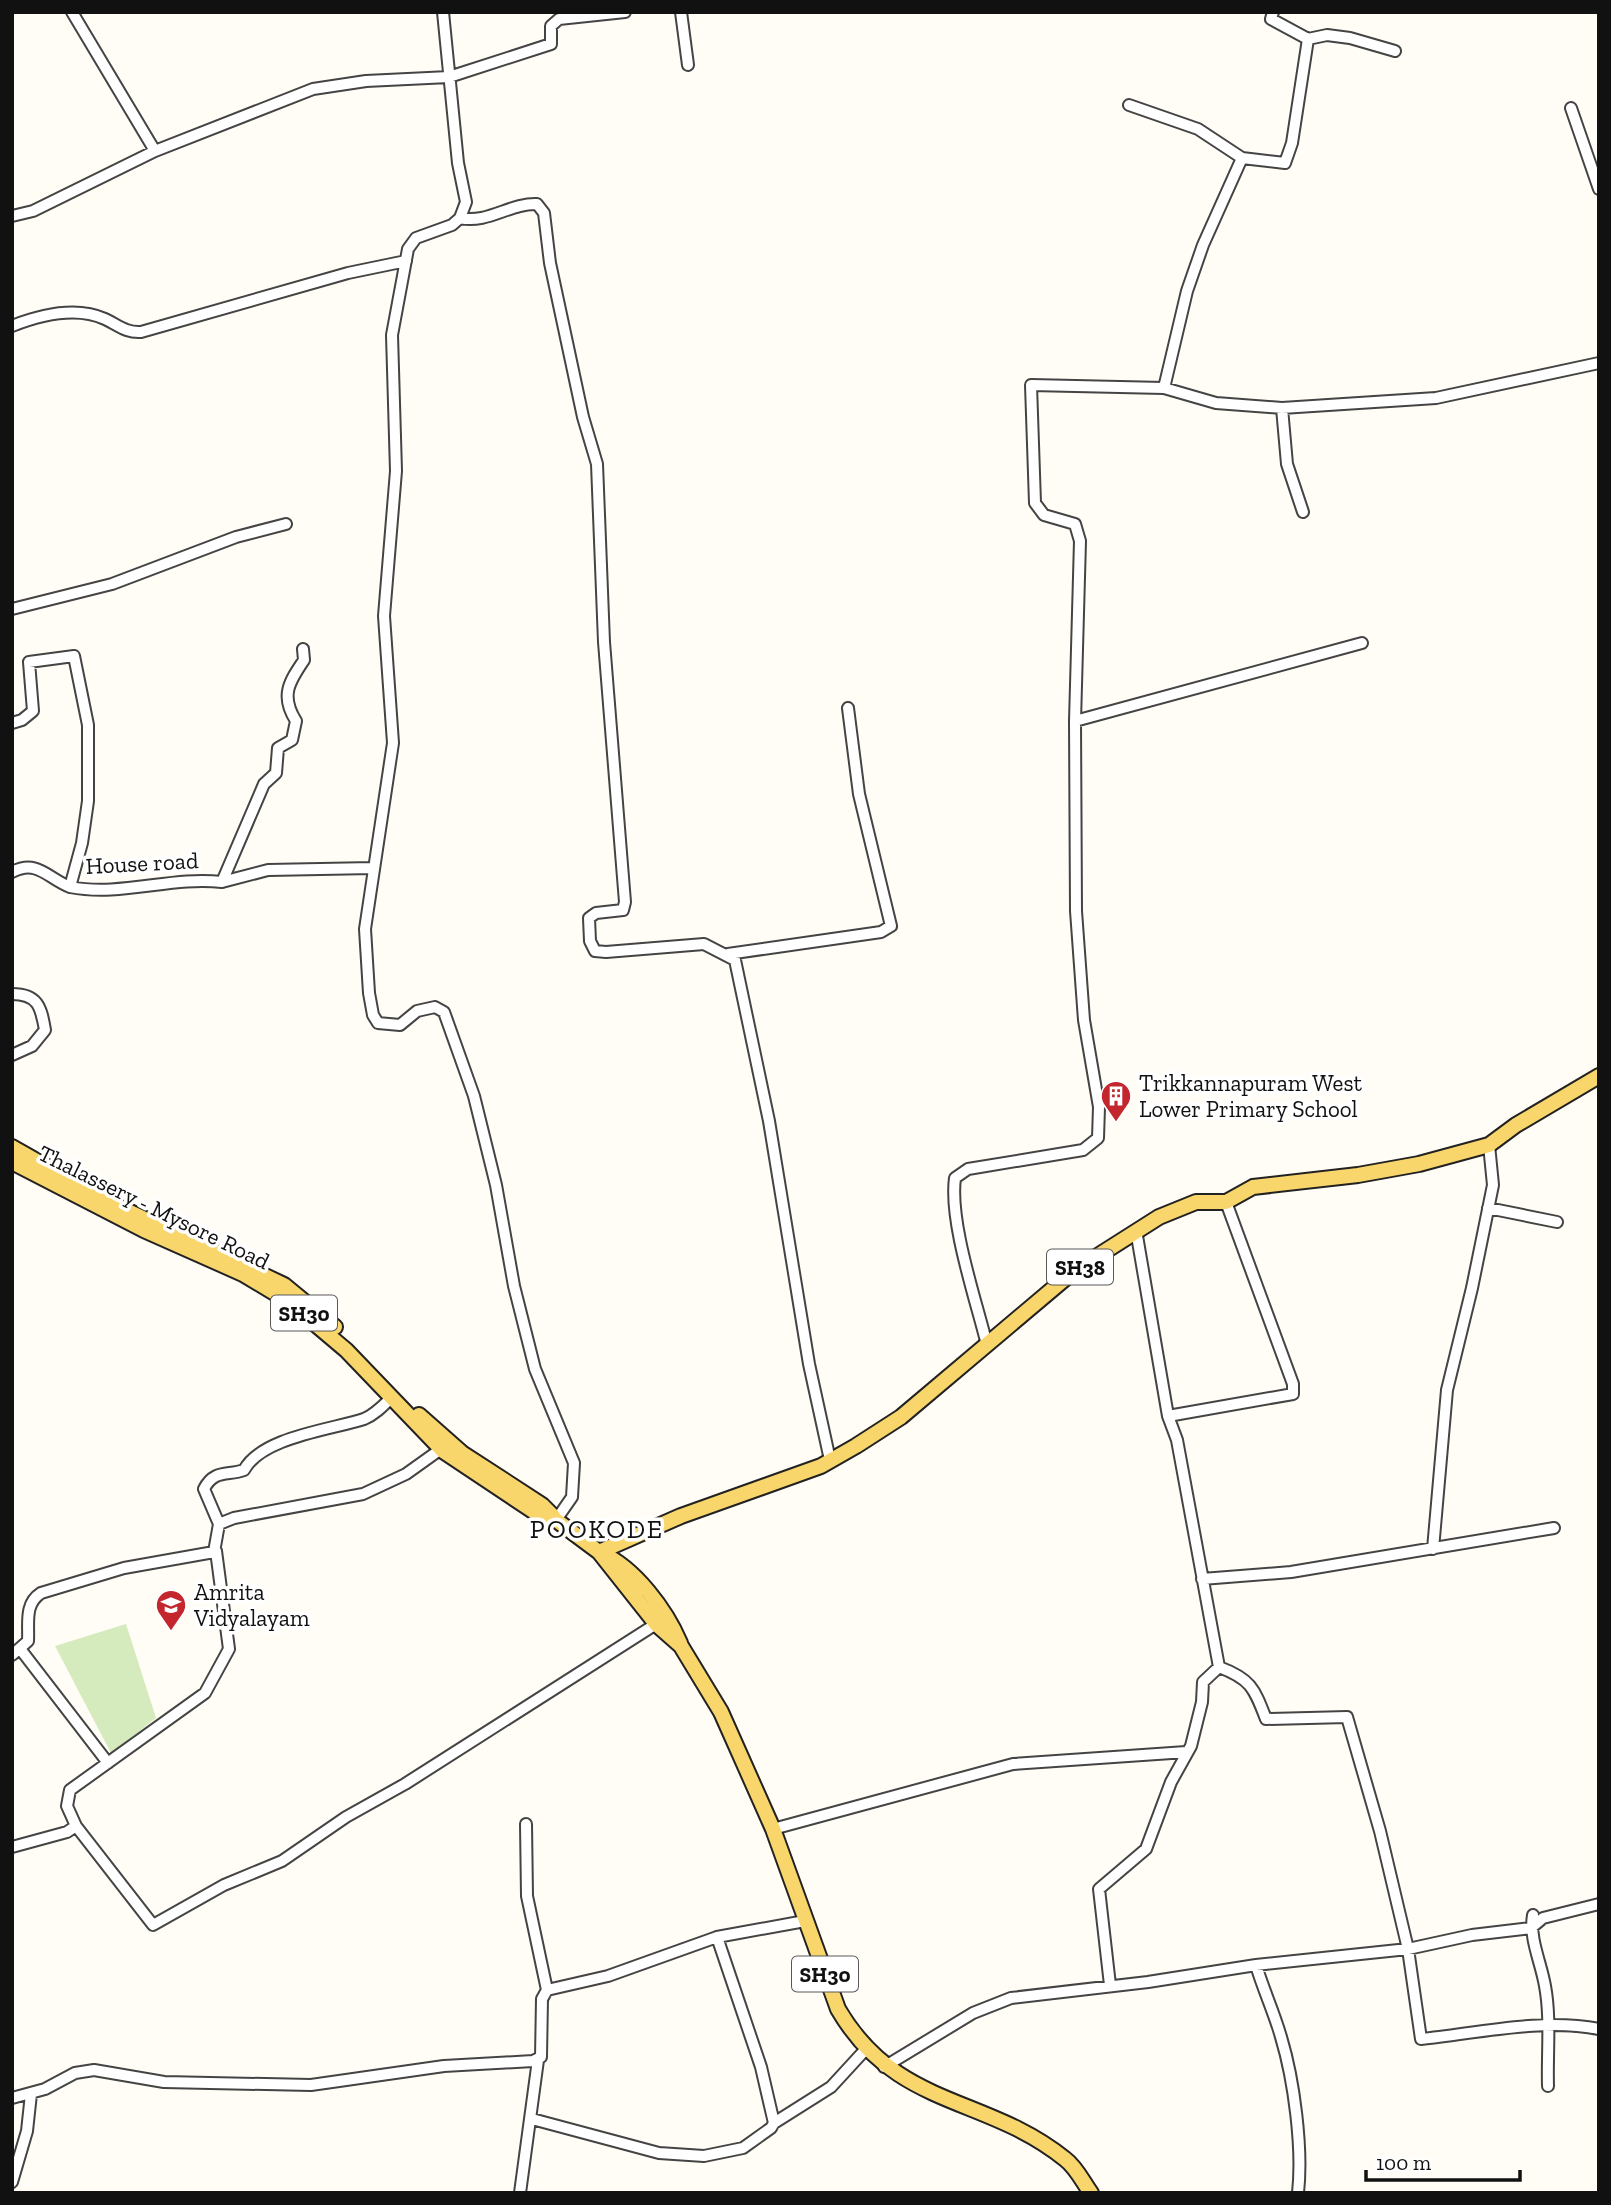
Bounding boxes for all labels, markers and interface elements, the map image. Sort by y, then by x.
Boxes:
street label: House road [85,846,199,880]
place label: Trikkannapuram West Lower Primary School [1139,1069,1362,1123]
building icon: Trikkannapuram West Lower Primary School [1099,1079,1133,1123]
street label: Thalassery - Mysore Road [34,1139,274,1275]
road number: SH38 [1047,1250,1113,1284]
road number: SH30 [271,1296,337,1330]
district label: POOKODE [530,1513,664,1545]
place label: Amrita Vidyalayam [193,1578,310,1632]
school or university icon: Amrita Vidyalayam [154,1588,188,1632]
road number: SH30 [792,1956,858,1992]
scale bar [1366,2138,1520,2182]
text: 100 m [1376,2150,1431,2175]

